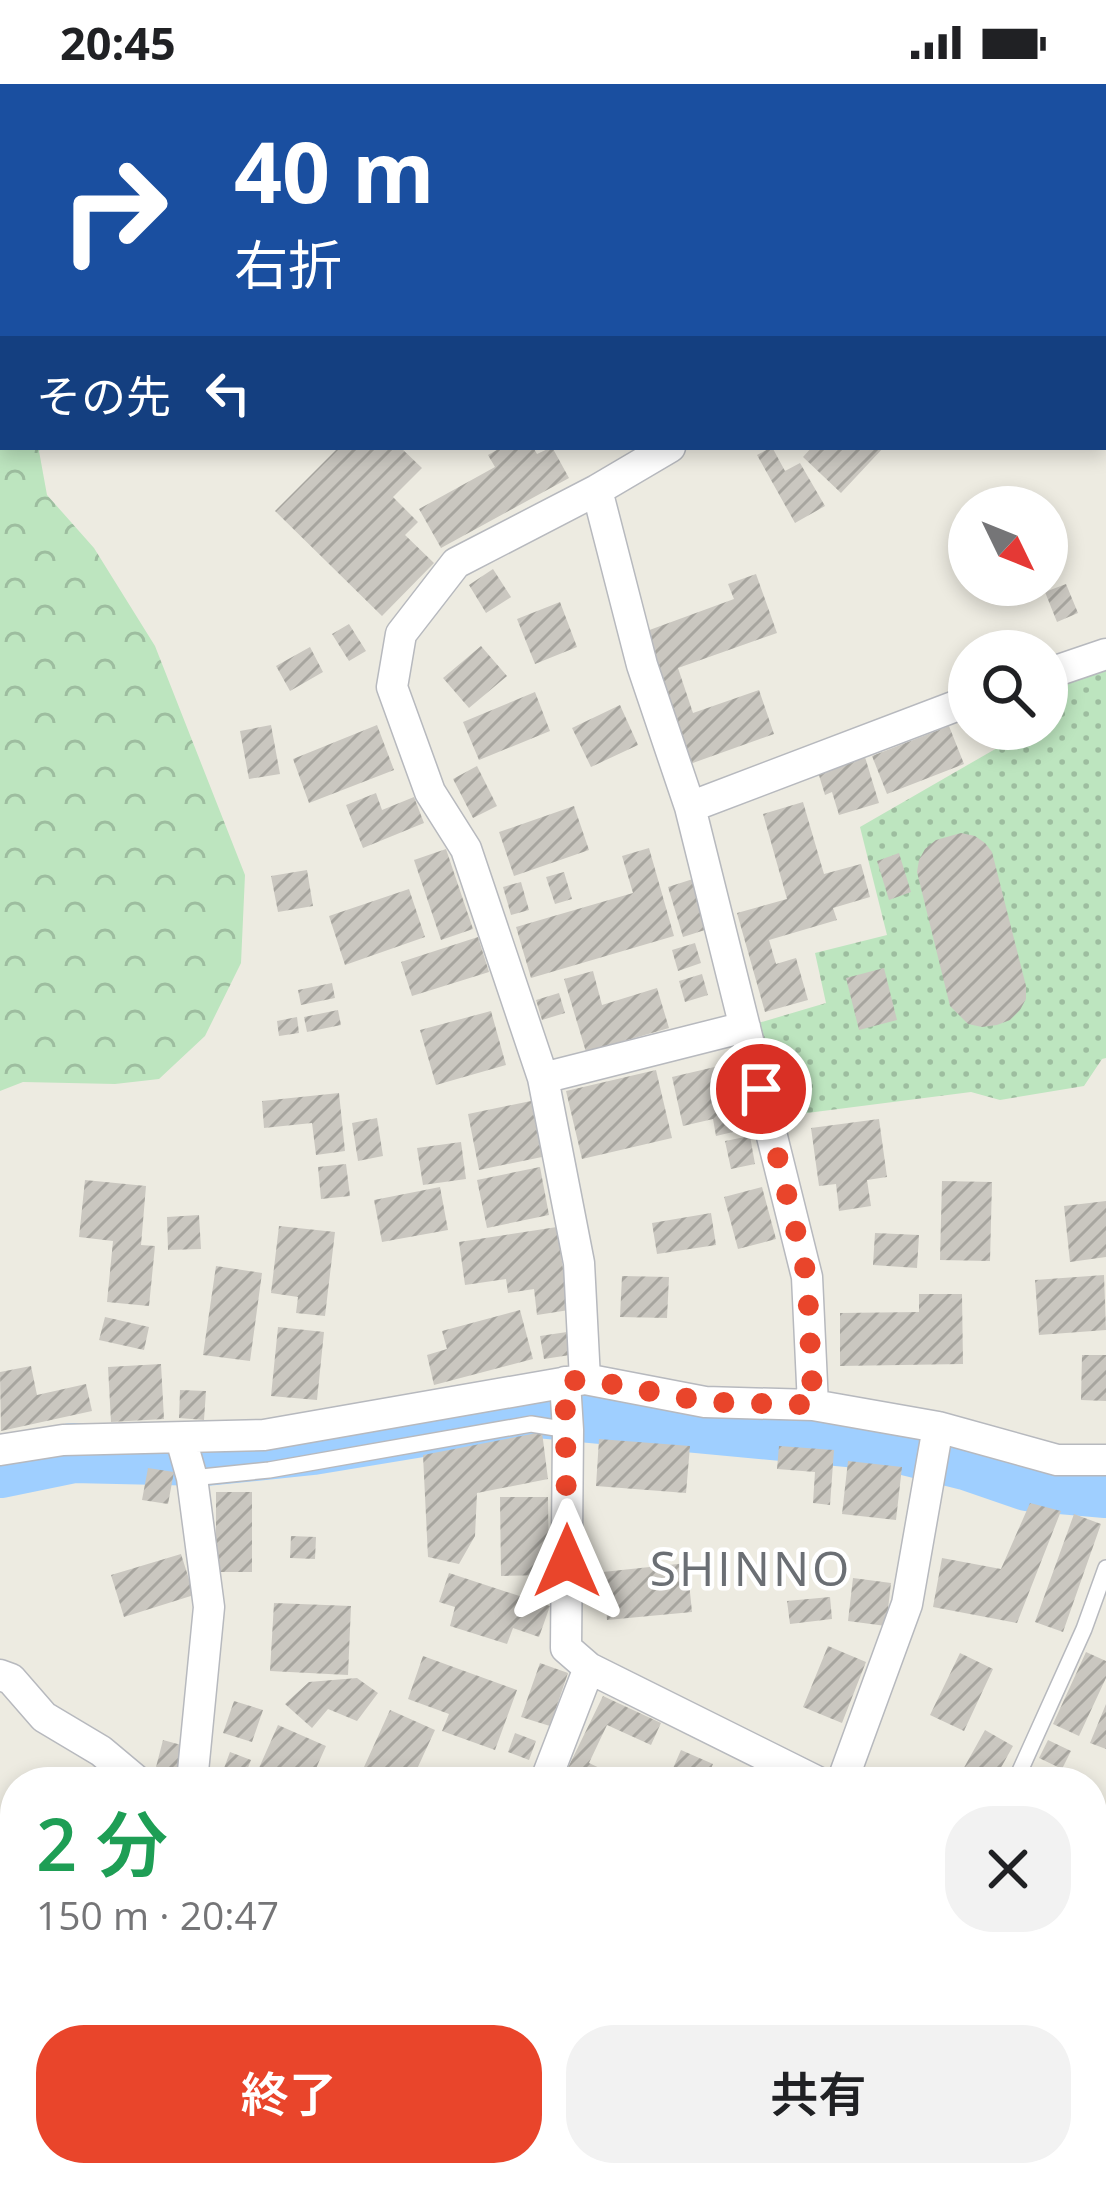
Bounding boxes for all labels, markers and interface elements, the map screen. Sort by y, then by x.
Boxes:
text: 20:45 [60,12,176,73]
text: 40 m [234,113,434,228]
icon: right [36,132,192,288]
text: 右折 [234,227,342,301]
icon: left [195,360,261,426]
text: その先 [36,365,171,426]
north arrow [948,486,1068,606]
map controls [948,486,1068,750]
button: search [948,630,1068,750]
pin [710,1038,812,1140]
icon: arrive [728,1056,794,1122]
position arrow [504,1498,630,1624]
district label: SHINNO [650,1535,852,1600]
text: 2 分 [36,1794,168,1892]
button: close [945,1806,1071,1932]
text: 150 m · 20:47 [36,1888,279,1941]
button: 終了 [36,2025,542,2163]
button: 共有 [566,2025,1071,2163]

